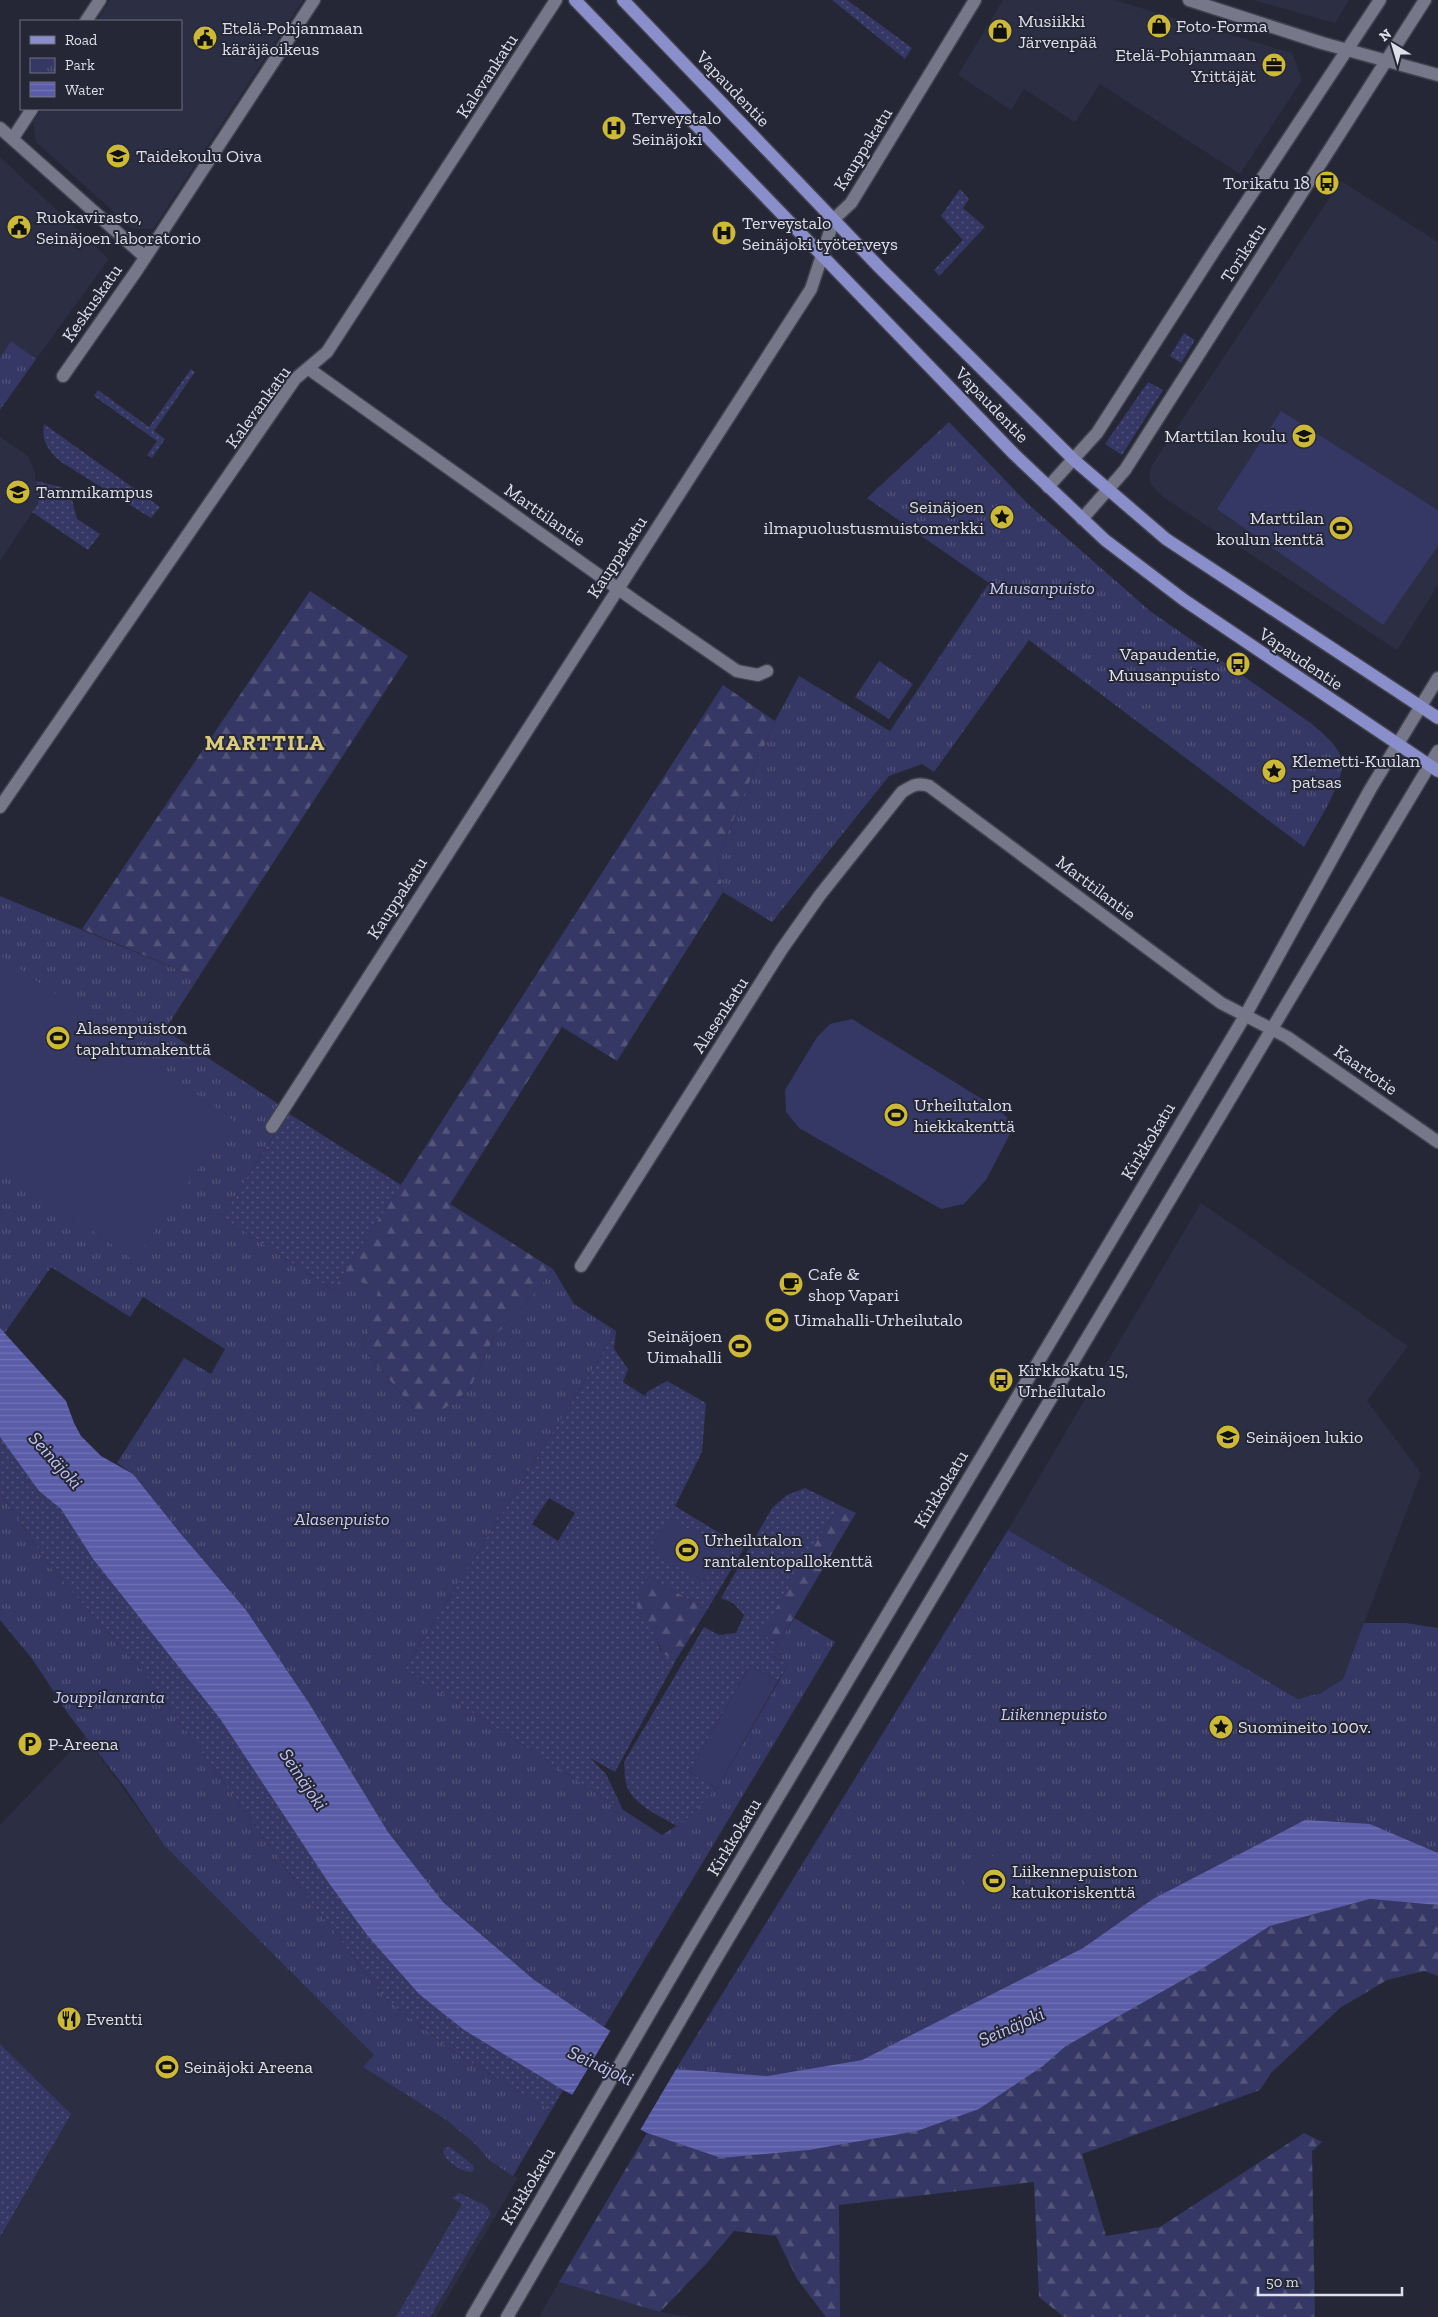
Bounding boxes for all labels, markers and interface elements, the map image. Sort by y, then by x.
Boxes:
place label: Musiikki Järvenpää [1018,10,1097,53]
shop icon: Foto-Forma [1146,13,1172,39]
place label: Foto-Forma [1176,15,1268,37]
place label: Etelä-Pohjanmaan käräjäoikeus [222,17,363,60]
shop icon: Musiikki Järvenpää [987,18,1013,44]
legend [20,20,182,110]
north arrow [1368,20,1418,70]
public building icon: Etelä-Pohjanmaan käräjäoikeus [192,25,218,51]
text: N [1376,25,1395,45]
street label: Kalevankatu [452,30,522,122]
text: Road [65,31,98,49]
place label: Etelä-Pohjanmaan Yrittäjät [1115,44,1257,87]
street label: Vapaudentie [691,46,775,131]
office icon: Etelä-Pohjanmaan Yrittäjät [1261,52,1287,78]
text: Park [65,56,95,74]
text: Water [65,81,105,99]
street label: Kauppakatu [829,103,897,195]
place label: Terveystalo Seinäjoki [632,107,721,150]
hospital icon: Terveystalo Seinäjoki [601,115,627,141]
school or university icon: Taidekoulu Oiva [105,143,131,169]
place label: Taidekoulu Oiva [136,145,262,167]
bus stop icon: Torikatu 18 [1314,170,1340,196]
place label: Torikatu 18 [1223,172,1310,194]
place label: Ruokavirasto, Seinäjoen laboratorio [36,206,201,249]
place label: Terveystalo Seinäjoki työterveys [742,212,898,255]
public building icon: Ruokavirasto, Seinäjoen laboratorio [6,214,32,240]
street label: Torikatu [1216,219,1270,287]
hospital icon: Terveystalo Seinäjoki työterveys [711,220,737,246]
street label: Keskuskatu [57,260,127,346]
street label: Kalevankatu [221,362,295,452]
street label: Vapaudentie [950,362,1034,447]
school or university icon: Marttilan koulu [1291,423,1317,449]
place label: Marttilan koulu [1165,425,1286,447]
school or university icon: Tammikampus [5,479,31,505]
street label: Marttilantie [500,479,590,551]
place label: Tammikampus [36,481,153,503]
place label: Seinäjoen ilmapuolustusmuistomerkki [764,496,985,539]
place icon: Seinäjoen ilmapuolustusmuistomerkki [989,504,1015,530]
place label: Marttilan koulun kenttä [1216,507,1325,550]
street label: Kauppakatu [582,512,652,602]
sports icon: Marttilan koulun kenttä [1328,515,1354,541]
park label: Muusanpuisto [989,577,1095,599]
street label: Vapaudentie [1254,622,1347,695]
place label: Vapaudentie, Muusanpuisto [1109,643,1220,686]
bus stop icon: Vapaudentie, Muusanpuisto [1225,651,1251,677]
district label: MARTTILA [205,729,325,756]
place label: Klemetti-Kuulan patsas [1292,750,1421,793]
place icon: Klemetti-Kuulan patsas [1261,758,1287,784]
street label: Marttilantie [1052,851,1140,925]
street label: Kauppakatu [362,853,432,943]
street label: Alasenkatu [687,973,753,1057]
place label: Alasenpuiston tapahtumakenttä [76,1017,211,1060]
sports icon: Alasenpuiston tapahtumakenttä [45,1025,71,1051]
street label: Kaartotie [1330,1040,1402,1100]
place label: Urheilutalon hiekkakenttä [914,1094,1015,1137]
street label: Kirkkokatu [1116,1098,1180,1184]
sports icon: Urheilutalon hiekkakenttä [883,1102,909,1128]
place label: Cafe & shop Vapari [808,1263,899,1306]
cafe icon: Cafe & shop Vapari [778,1271,804,1297]
sports icon: Uimahalli-Urheilutalo [764,1307,790,1333]
place label: Uimahalli-Urheilutalo [794,1309,963,1331]
place label: Seinäjoen Uimahalli [647,1325,723,1368]
sports icon: Seinäjoen Uimahalli [727,1333,753,1359]
place label: Kirkkokatu 15, Urheilutalo [1018,1359,1128,1402]
bus stop icon: Kirkkokatu 15, Urheilutalo [988,1367,1014,1393]
school or university icon: Seinäjoen lukio [1215,1424,1241,1450]
place label: Seinäjoen lukio [1246,1426,1363,1448]
water label: Seinäjoki [24,1427,88,1494]
street label: Kirkkokatu [909,1446,973,1532]
park label: Alasenpuisto [293,1508,390,1530]
place label: Urheilutalon rantalentopallokenttä [704,1529,873,1572]
sports icon: Urheilutalon rantalentopallokenttä [674,1537,700,1563]
park label: Jouppilanranta [52,1686,165,1708]
park label: Liikennepuisto [1001,1703,1107,1725]
place icon: Suomineito 100v. [1208,1714,1234,1740]
place label: Suomineito 100v. [1238,1716,1371,1738]
parking icon: P-Areena [17,1731,43,1757]
place label: P-Areena [48,1733,119,1755]
water label: Seinäjoki [275,1744,333,1815]
street label: Kirkkokatu [702,1794,766,1880]
place label: Liikennepuiston katukoriskenttä [1012,1860,1138,1903]
sports icon: Liikennepuiston katukoriskenttä [981,1868,1007,1894]
water label: Seinäjoki [975,2002,1048,2051]
restaurant icon: Eventti [56,2006,82,2032]
place label: Eventti [86,2008,143,2030]
water label: Seinäjoki [564,2040,637,2091]
sports icon: Seinäjoki Areena [154,2054,180,2080]
place label: Seinäjoki Areena [184,2056,313,2078]
street label: Kirkkokatu [496,2143,560,2229]
scale bar [1258,2264,1402,2296]
text: 50 m [1266,2273,1299,2291]

